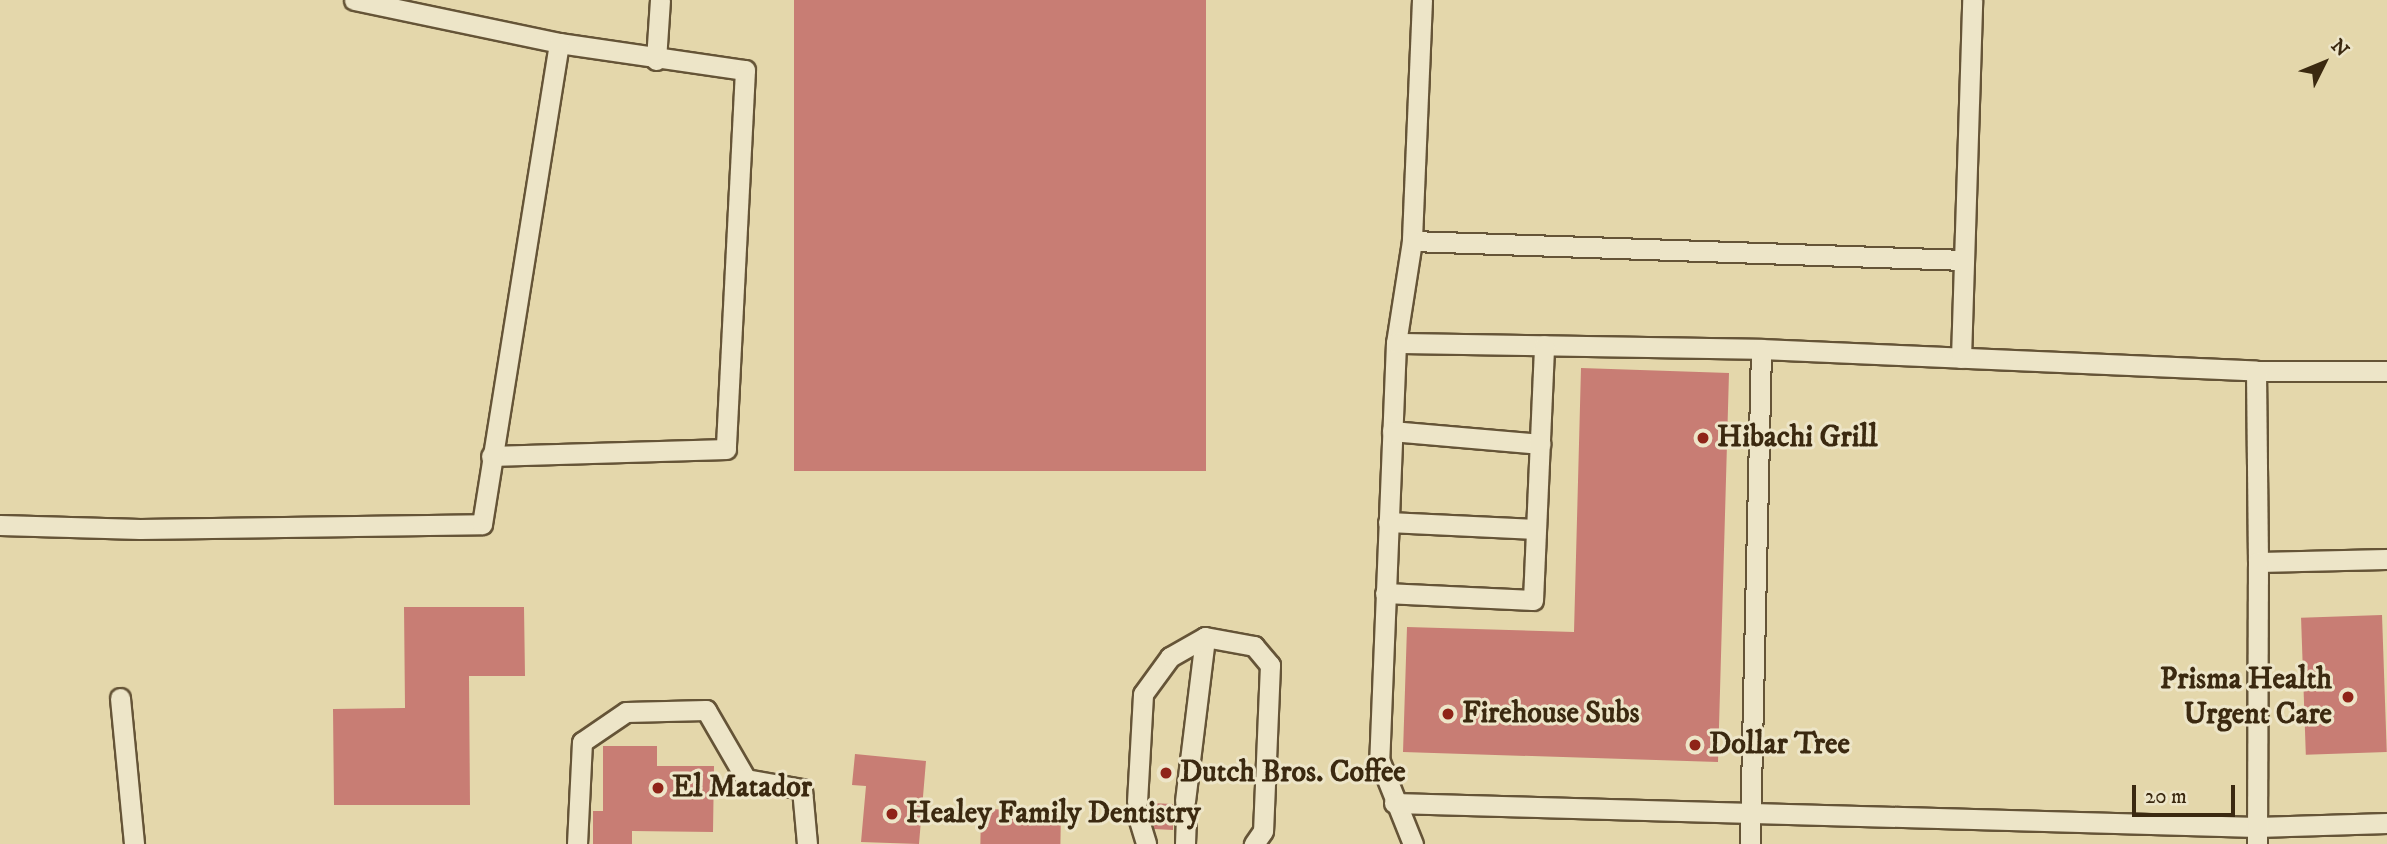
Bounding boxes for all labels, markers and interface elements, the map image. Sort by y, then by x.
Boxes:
north arrow [2289,28,2359,98]
text: N [2326,35,2353,62]
place label: Hibachi Grill [1717,420,1877,456]
marker: Hibachi Grill [1695,430,1711,446]
place label: Prisma Health Urgent Care [2160,662,2332,732]
marker: Prisma Health Urgent Care [2338,687,2358,707]
place label: Firehouse Subs [1462,696,1640,732]
marker: Firehouse Subs [1440,706,1456,722]
place label: Dollar Tree [1709,727,1850,763]
marker: Dollar Tree [1687,737,1703,753]
place label: Dutch Bros. Coffee [1180,755,1406,791]
marker: Dutch Bros. Coffee [1158,765,1174,781]
place label: El Matador [672,770,812,806]
scale bar [2135,770,2238,814]
marker: El Matador [650,780,666,796]
text: 20 m [2145,784,2187,810]
place label: Healey Family Dentistry [906,796,1200,832]
marker: Healey Family Dentistry [884,806,900,822]

